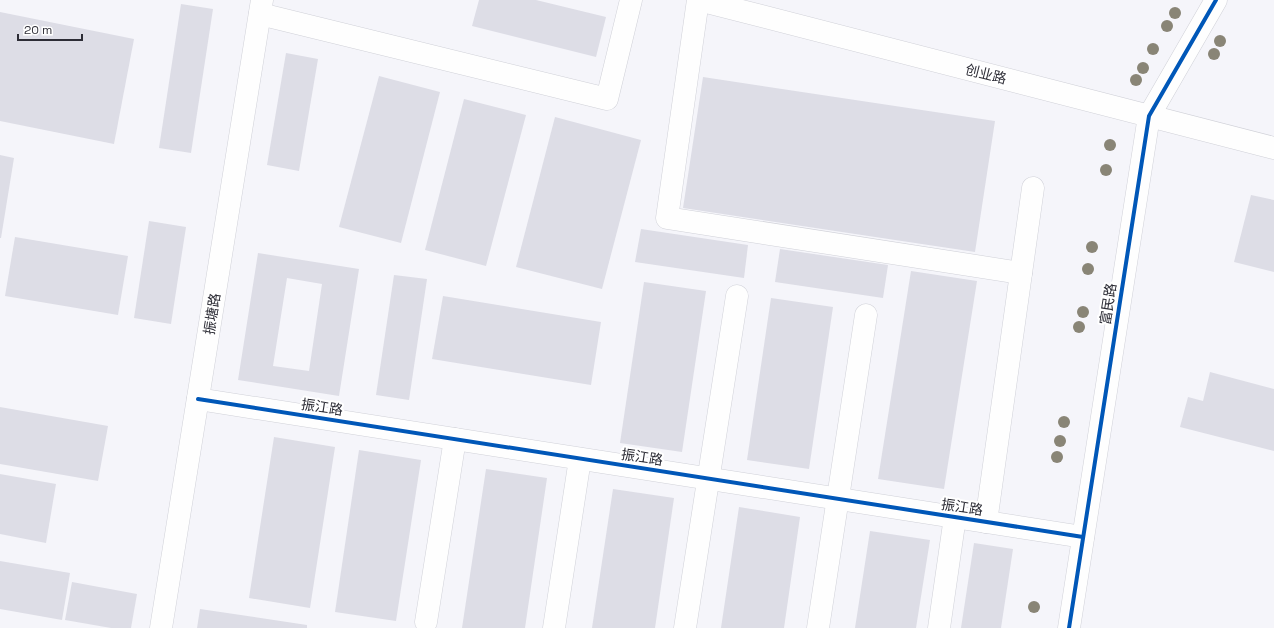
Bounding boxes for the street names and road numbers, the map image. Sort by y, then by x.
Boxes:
street label: 创业路 [963,60,1009,88]
street label: 富民路 [1096,282,1120,326]
street label: 振塘路 [200,292,224,336]
street label: 振江路 [300,395,344,419]
street label: 振江路 [620,445,664,469]
street label: 振江路 [940,495,984,519]

